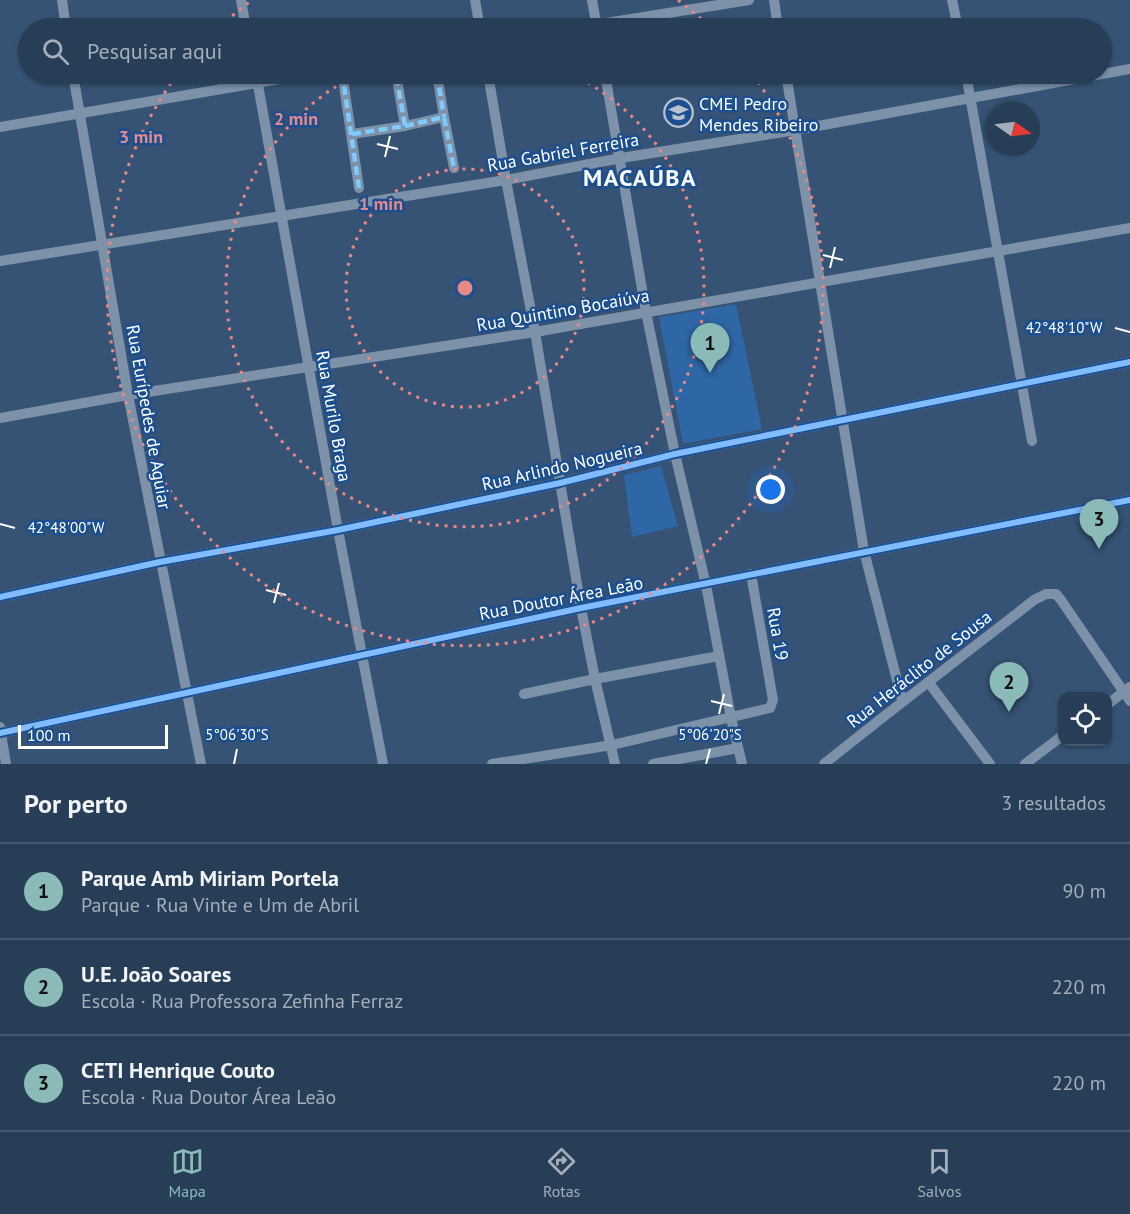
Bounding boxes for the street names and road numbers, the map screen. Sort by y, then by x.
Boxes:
street label: Rua Gabriel Ferreira [485,127,641,177]
street label: Rua Quintino Bocaiúva [475,283,651,337]
street label: Rua Eurípedes de Aguiar [121,323,177,511]
street label: Rua Murilo Braga [311,349,357,483]
street label: Rua Arlindo Nogueira [479,436,645,496]
street label: Rua Doutor Área Leão [477,571,645,625]
street label: Rua Heráclito de Sousa [842,605,996,733]
street label: Rua 19 [762,606,794,662]

